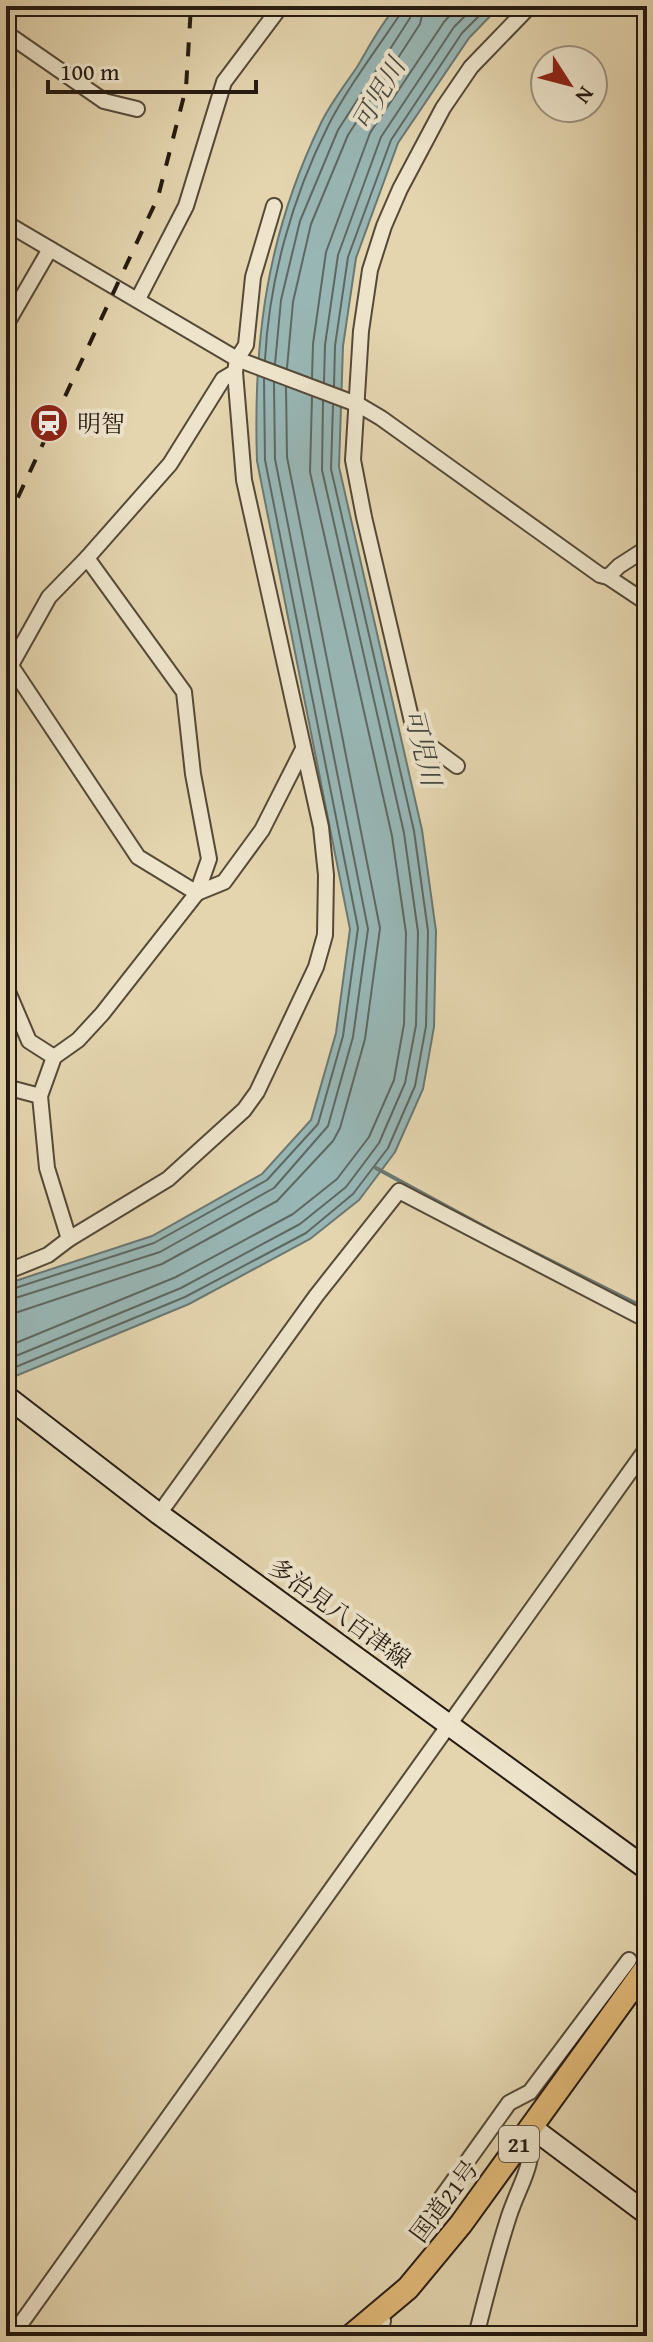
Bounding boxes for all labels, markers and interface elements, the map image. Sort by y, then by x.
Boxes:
scale bar [48,44,256,94]
north arrow [529,44,609,124]
water label: 可児川 [342,48,416,138]
text: 100 m [60,54,120,89]
text: N [568,80,602,111]
station icon: 明智 [28,402,70,444]
place label: 明智 [77,406,125,441]
water label: 可児川 [395,704,452,792]
street label: 多治見八百津線 [262,1549,418,1677]
road number: 21 [499,2126,539,2162]
street label: 国道21号 [401,2152,487,2250]

